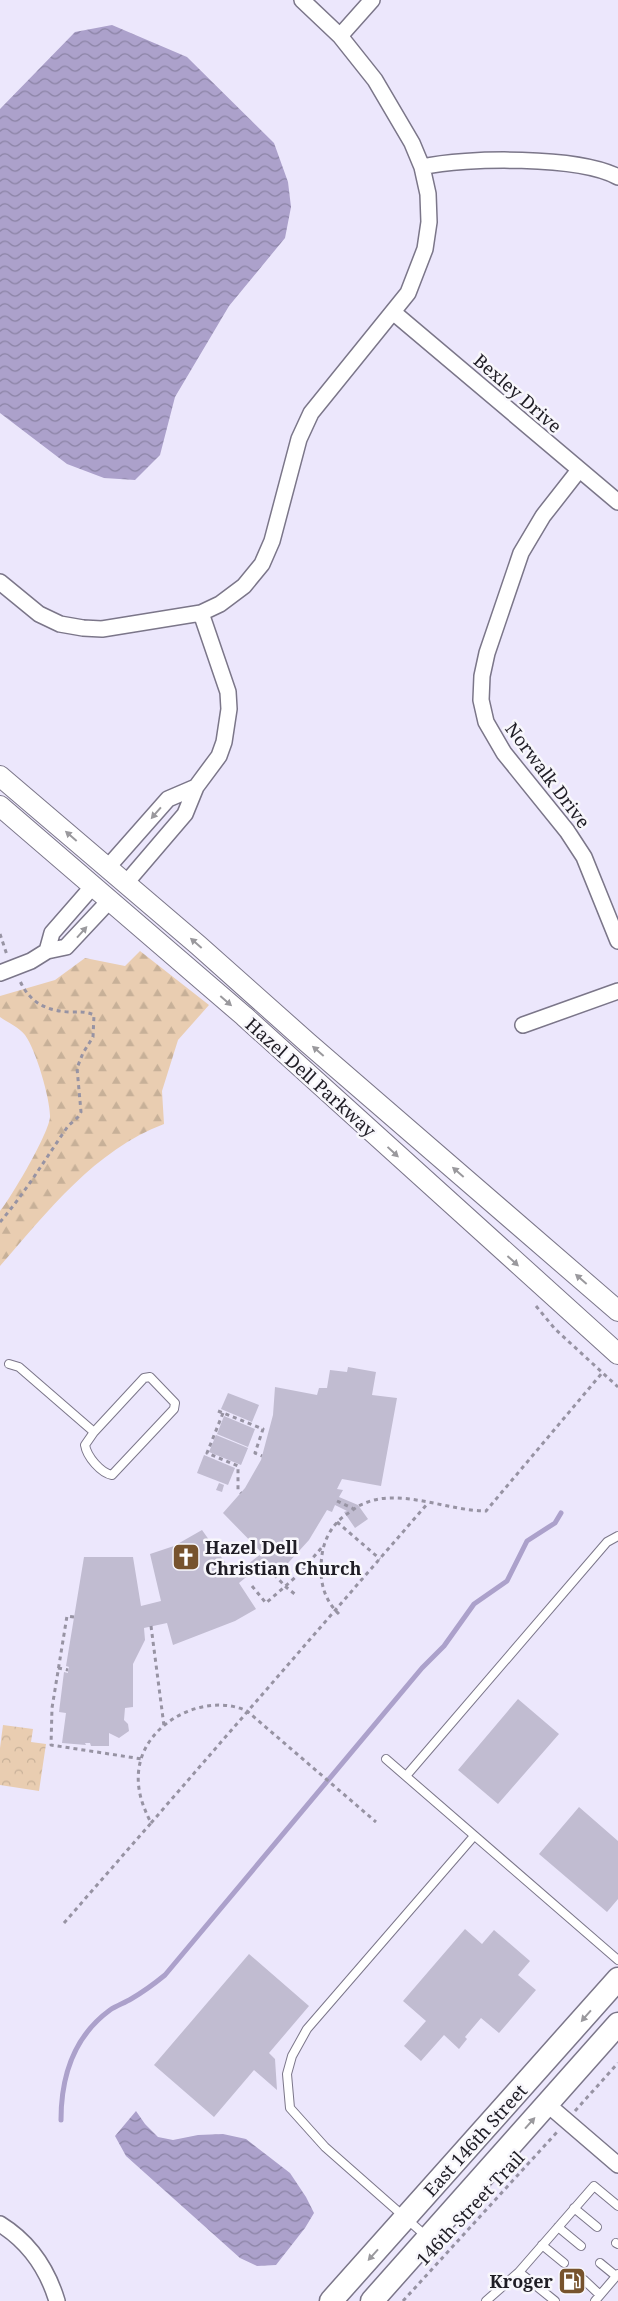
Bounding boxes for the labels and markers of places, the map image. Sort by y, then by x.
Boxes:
place label: Hazel Dell Christian Church [205,1535,362,1580]
church icon: Hazel Dell Christian Church [171,1542,201,1572]
fuel station icon: Kroger [557,2266,587,2296]
place label: Kroger [490,2269,554,2293]

